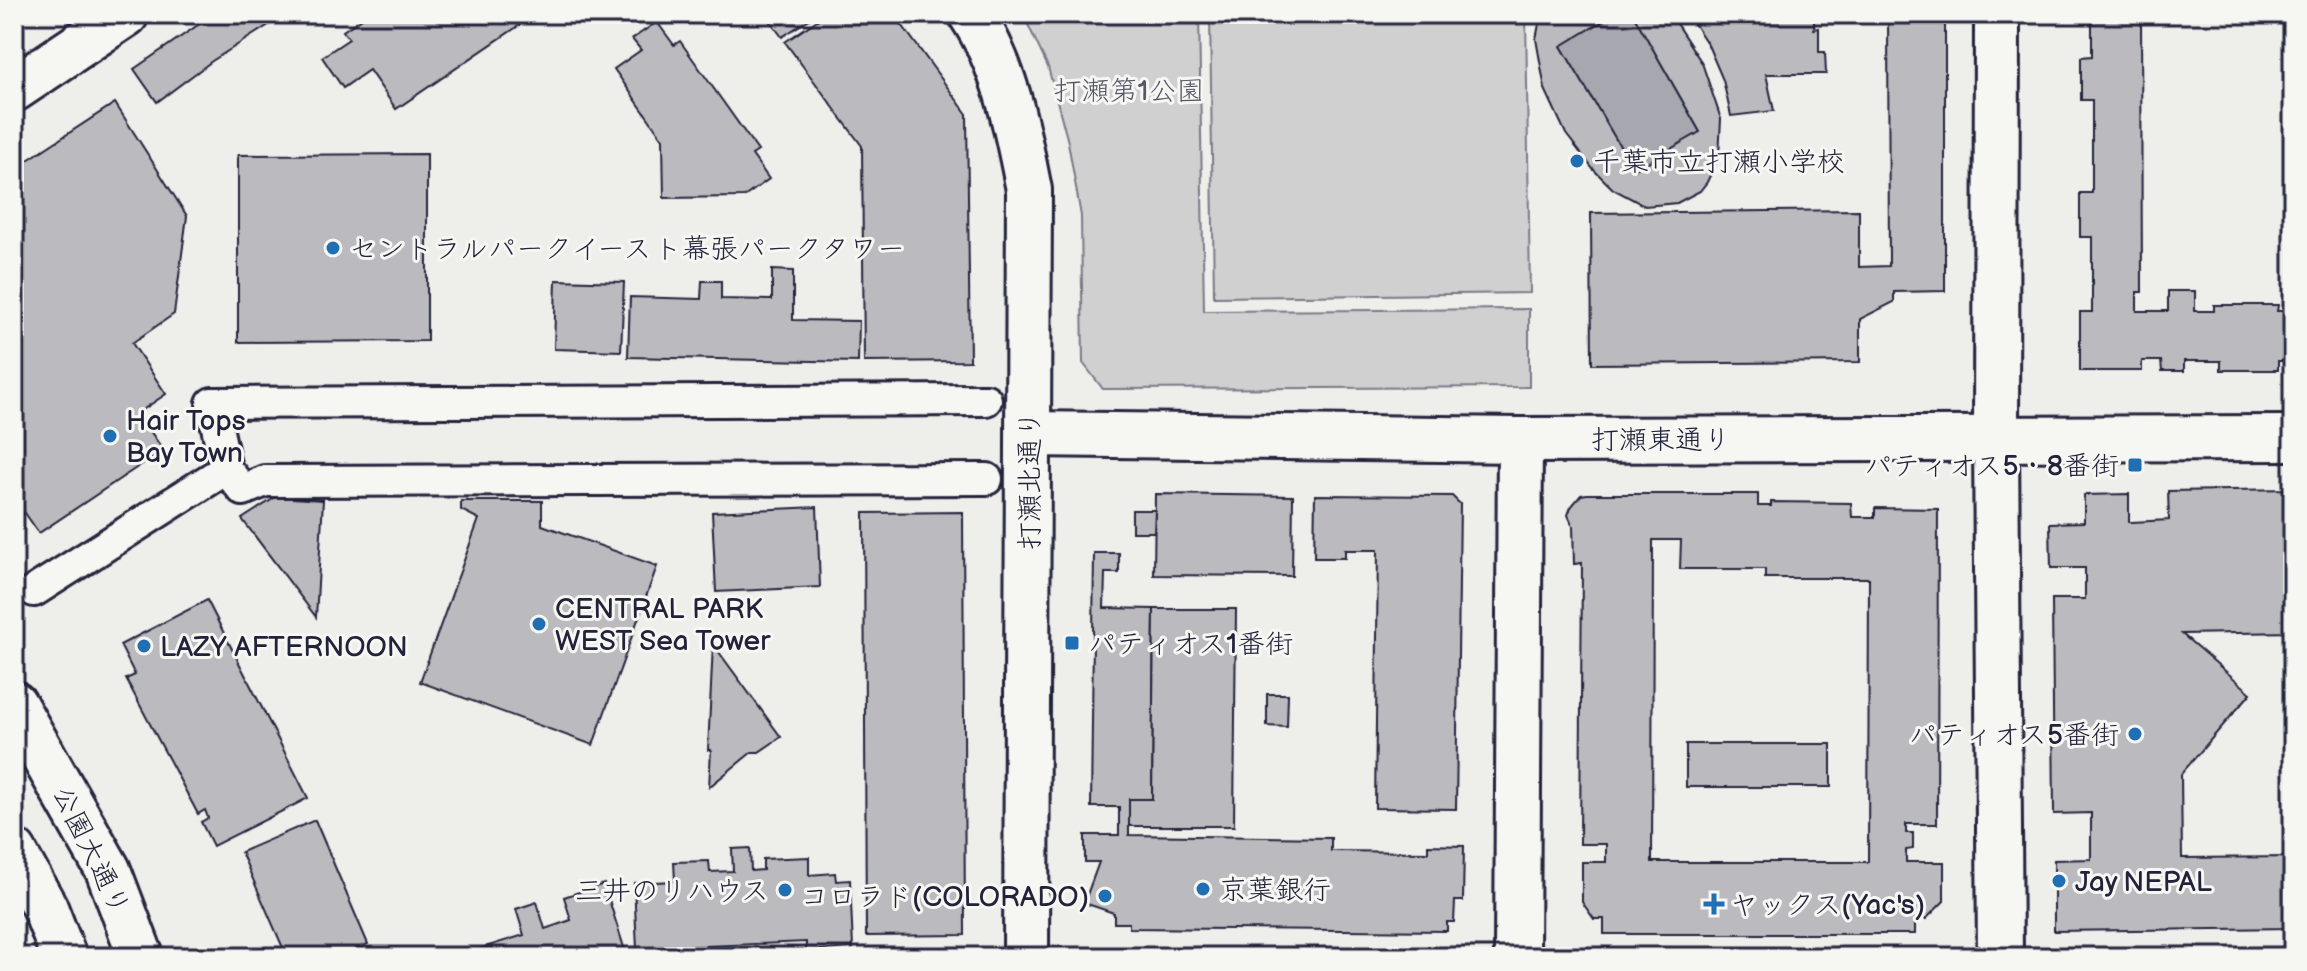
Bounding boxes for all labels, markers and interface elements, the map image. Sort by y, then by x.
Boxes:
park label: 打瀬第1公園 [1054,75,1204,108]
place label: 千葉市立打瀬小学校 [1593,146,1845,179]
marker: 千葉市立打瀬小学校 [1568,152,1586,170]
place label: セントラルパークイースト幕張パークタワー [349,233,905,266]
marker: セントラルパークイースト幕張パークタワー [324,239,342,257]
place label: Hair Tops Bay Town [126,405,246,470]
street label: 打瀬北通り [1014,410,1047,550]
street label: 打瀬東通り [1591,424,1731,457]
marker: Hair Tops Bay Town [101,427,119,445]
place label: パティオス5・8番街 [1864,450,2119,483]
marker: パティオス5・8番街 [2126,456,2144,474]
place label: CENTRAL PARK WEST Sea Tower [555,593,771,658]
marker: CENTRAL PARK WEST Sea Tower [530,615,548,633]
place label: パティオス1番街 [1088,628,1293,661]
place label: LAZY AFTERNOON [160,631,408,664]
marker: パティオス1番街 [1063,634,1081,652]
marker: LAZY AFTERNOON [135,637,153,655]
place label: パティオス5番街 [1909,719,2119,752]
marker: パティオス5番街 [2126,725,2144,743]
street label: 公園大通り [45,781,136,921]
place label: Jay NEPAL [2075,866,2212,899]
marker: Jay NEPAL [2050,872,2068,890]
place label: 京葉銀行 [1219,874,1331,907]
place label: 三井のリハウス [575,875,769,908]
marker: 京葉銀行 [1194,880,1212,898]
marker: 三井のリハウス [776,881,794,899]
place label: コロラド(COLORADO) [800,881,1089,914]
marker: コロラド(COLORADO) [1096,887,1114,905]
place label: ヤックス(Yac's) [1730,889,1925,922]
marker: ヤックス(Yac's) [1705,895,1723,913]

